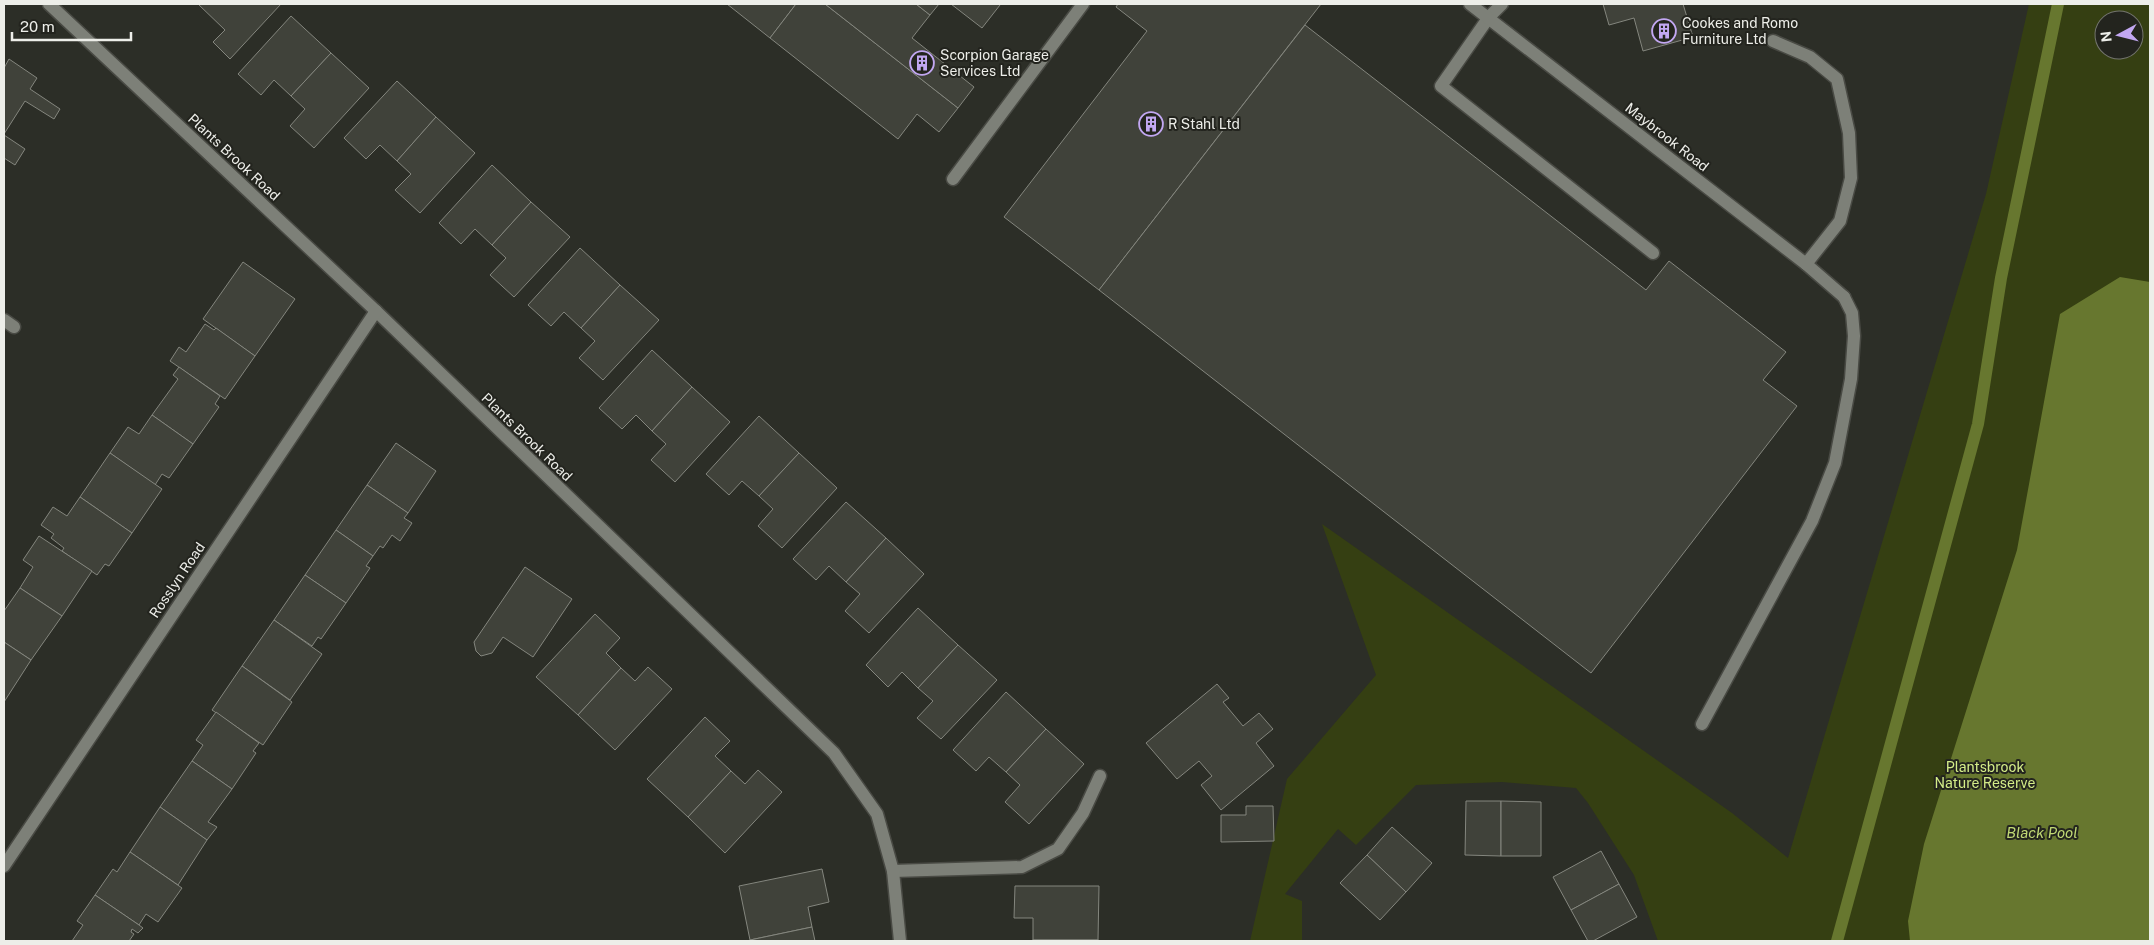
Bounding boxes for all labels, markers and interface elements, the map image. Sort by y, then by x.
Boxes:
scale bar [12,10,131,42]
north arrow [2094,10,2144,60]
place label: Cookes and Romo Furniture Ltd [1682,15,1798,47]
text: 20 m [20,18,55,35]
building icon: Cookes and Romo Furniture Ltd [1651,18,1677,44]
text: N [2097,30,2115,43]
place label: Scorpion Garage Services Ltd [940,47,1049,79]
building icon: Scorpion Garage Services Ltd [909,50,935,76]
street label: Maybrook Road [1622,100,1712,174]
street label: Plants Brook Road [185,110,283,204]
building icon: R Stahl Ltd [1138,111,1164,137]
place label: R Stahl Ltd [1168,116,1240,132]
street label: Plants Brook Road [478,390,576,484]
street label: Rosslyn Road [146,539,208,621]
park label: Plantsbrook Nature Reserve [1935,759,2035,791]
water label: Black Pool [2006,824,2078,841]

